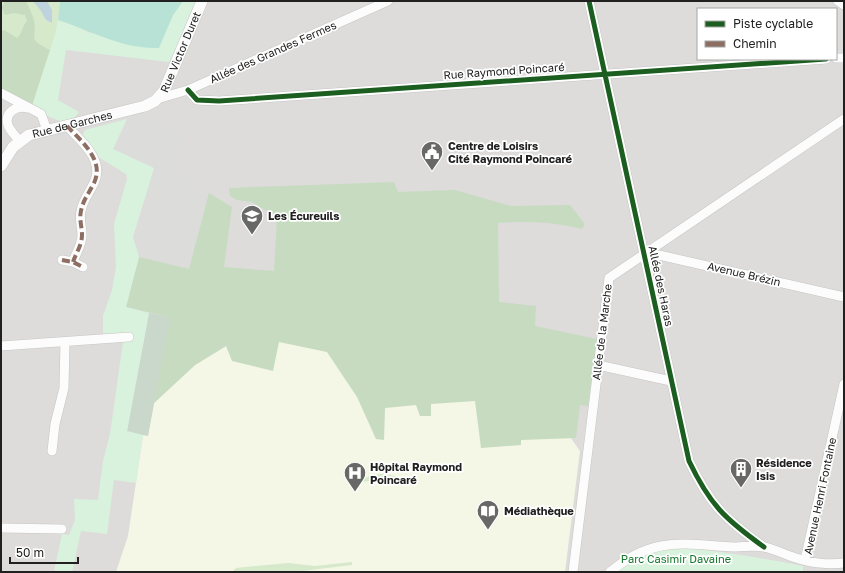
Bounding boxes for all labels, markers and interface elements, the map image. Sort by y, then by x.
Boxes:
legend [697,8,837,60]
street label: Rue Victor Duret [157,9,203,94]
text: Piste cyclable [733,16,813,31]
street label: Allée des Grandes Fermes [208,18,338,85]
text: Chemin [733,36,777,51]
street label: Rue Raymond Poincaré [443,60,565,81]
street label: Rue de Garches [31,107,114,140]
public building icon: Centre de Loisirs Cité Raymond Poincaré [419,139,445,172]
place label: Centre de Loisirs Cité Raymond Poincaré [448,139,573,165]
school or university icon: Les Écureuils [239,203,265,236]
place label: Les Écureuils [268,209,339,222]
street label: Allée des Haras [647,244,676,328]
street label: Avenue Brézin [706,259,782,288]
street label: Allée de la Marche [589,283,614,381]
street label: Avenue Henri Fontaine [801,436,838,556]
building icon: Résidence Isis [728,456,754,489]
place label: Résidence Isis [756,456,812,482]
hospital icon: Hôpital Raymond Poincaré [342,460,368,493]
place label: Hôpital Raymond Poincaré [370,460,462,486]
library icon: Médiathèque [475,498,501,531]
place label: Médiathèque [504,504,574,517]
scale bar [10,539,78,565]
text: 50 m [16,545,44,560]
park label: Parc Casimir Davaine [621,552,731,565]

